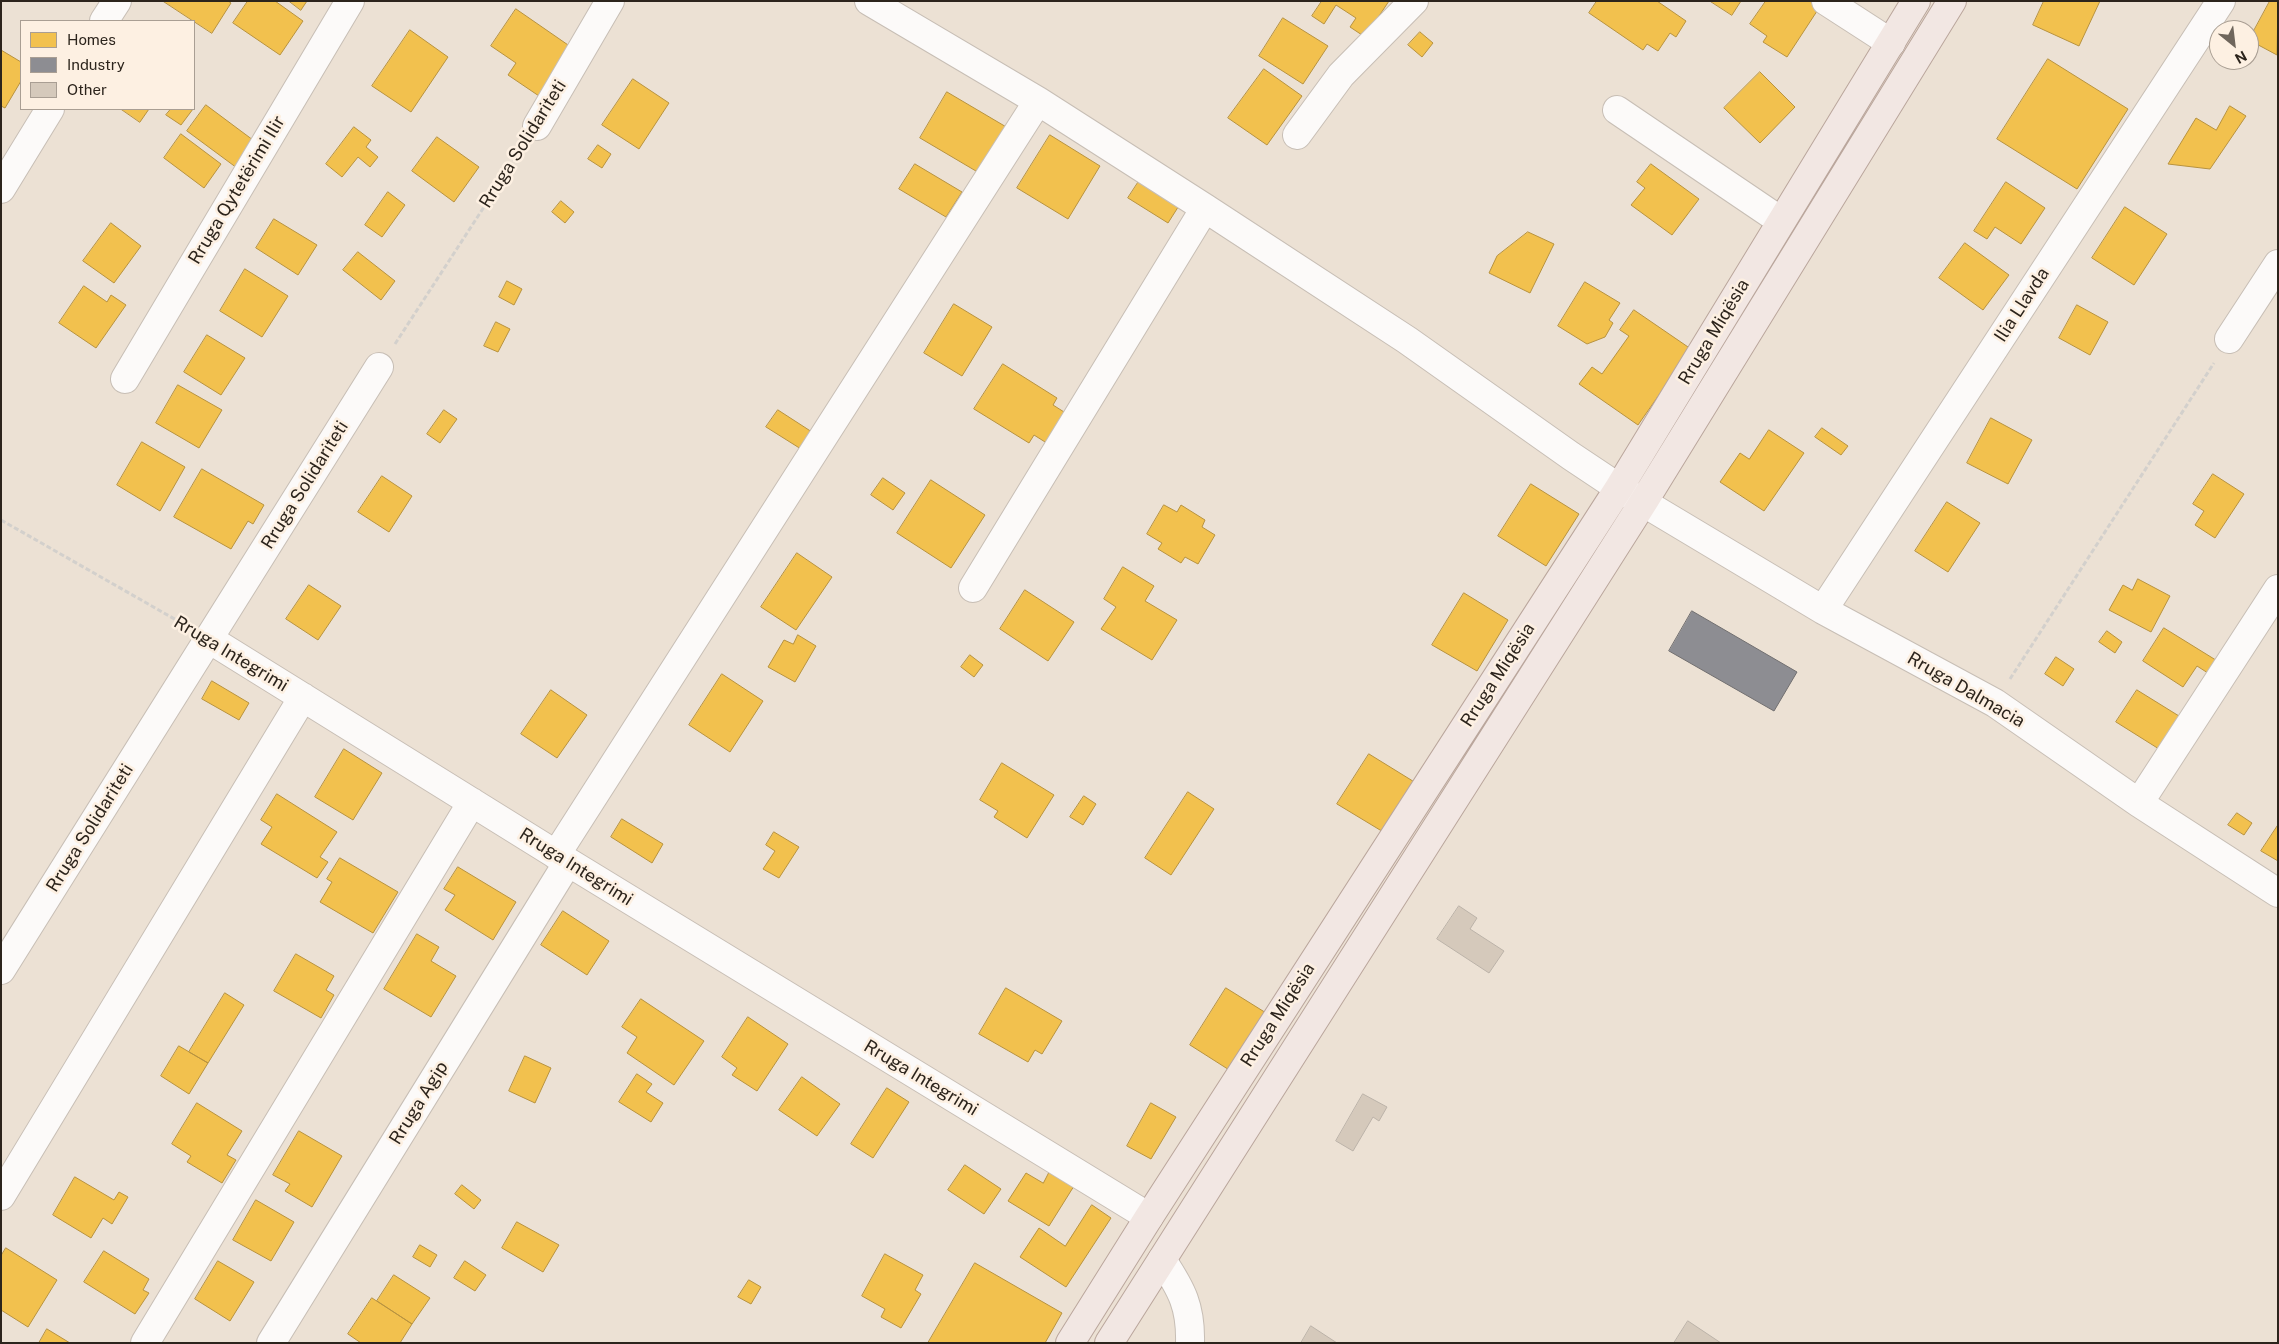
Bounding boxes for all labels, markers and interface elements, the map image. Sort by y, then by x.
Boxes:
legend [20,20,195,110]
north arrow [2209,20,2259,70]
text: Homes [67,31,116,48]
text: N [2232,48,2249,67]
text: Industry [67,56,125,73]
street label: Rruga Solidariteti [475,76,571,212]
text: Other [67,81,107,98]
street label: Rruga Qytetërimi Ilir [184,112,290,268]
street label: Ilia Llavda [1990,264,2054,346]
street label: Rruga Miqësia [1674,275,1754,389]
street label: Rruga Solidariteti [257,417,353,553]
street label: Rruga Integrimi [170,611,292,697]
street label: Rruga Miqësia [1456,619,1540,731]
street label: Rruga Dalmacia [1903,648,2029,732]
street label: Rruga Solidariteti [42,760,138,896]
street label: Rruga Integrimi [515,824,637,910]
street label: Rruga Miqësia [1236,959,1320,1071]
street label: Rruga Integrimi [860,1035,982,1121]
street label: Rruga Agip [385,1058,453,1148]

